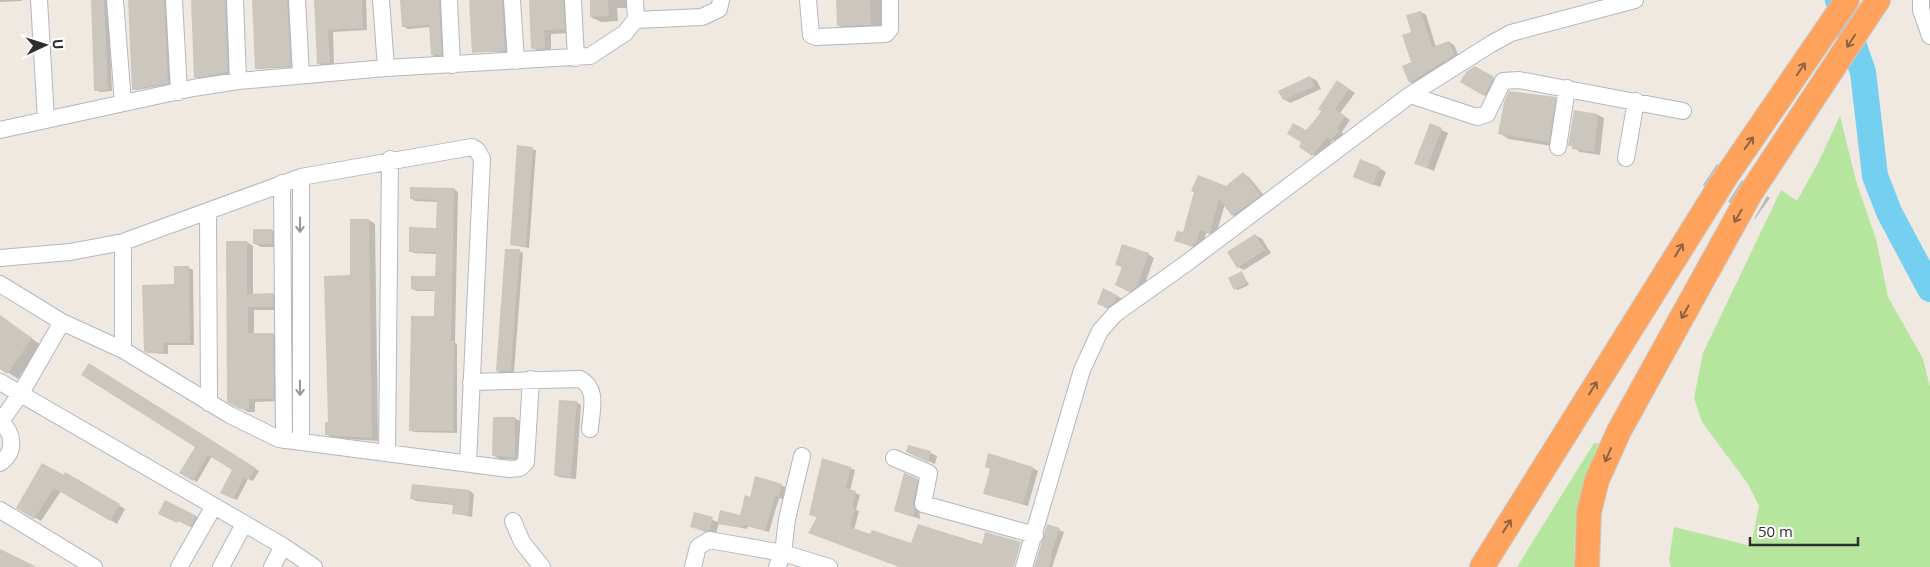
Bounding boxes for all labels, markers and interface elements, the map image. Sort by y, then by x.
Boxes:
north arrow [20,20,70,70]
one-way arrow [1846,34,1857,48]
text: U [49,38,68,50]
one-way arrow [1796,62,1806,76]
one-way arrow [1744,137,1754,151]
one-way arrow [1732,208,1742,223]
one-way arrow [296,217,305,233]
one-way arrow [1674,243,1685,257]
one-way arrow [1680,304,1690,319]
one-way arrow [295,380,305,396]
one-way arrow [1588,381,1598,395]
one-way arrow [1603,447,1613,462]
scale bar [1750,514,1858,546]
one-way arrow [1503,519,1513,533]
text: 50 m [1758,521,1793,541]

